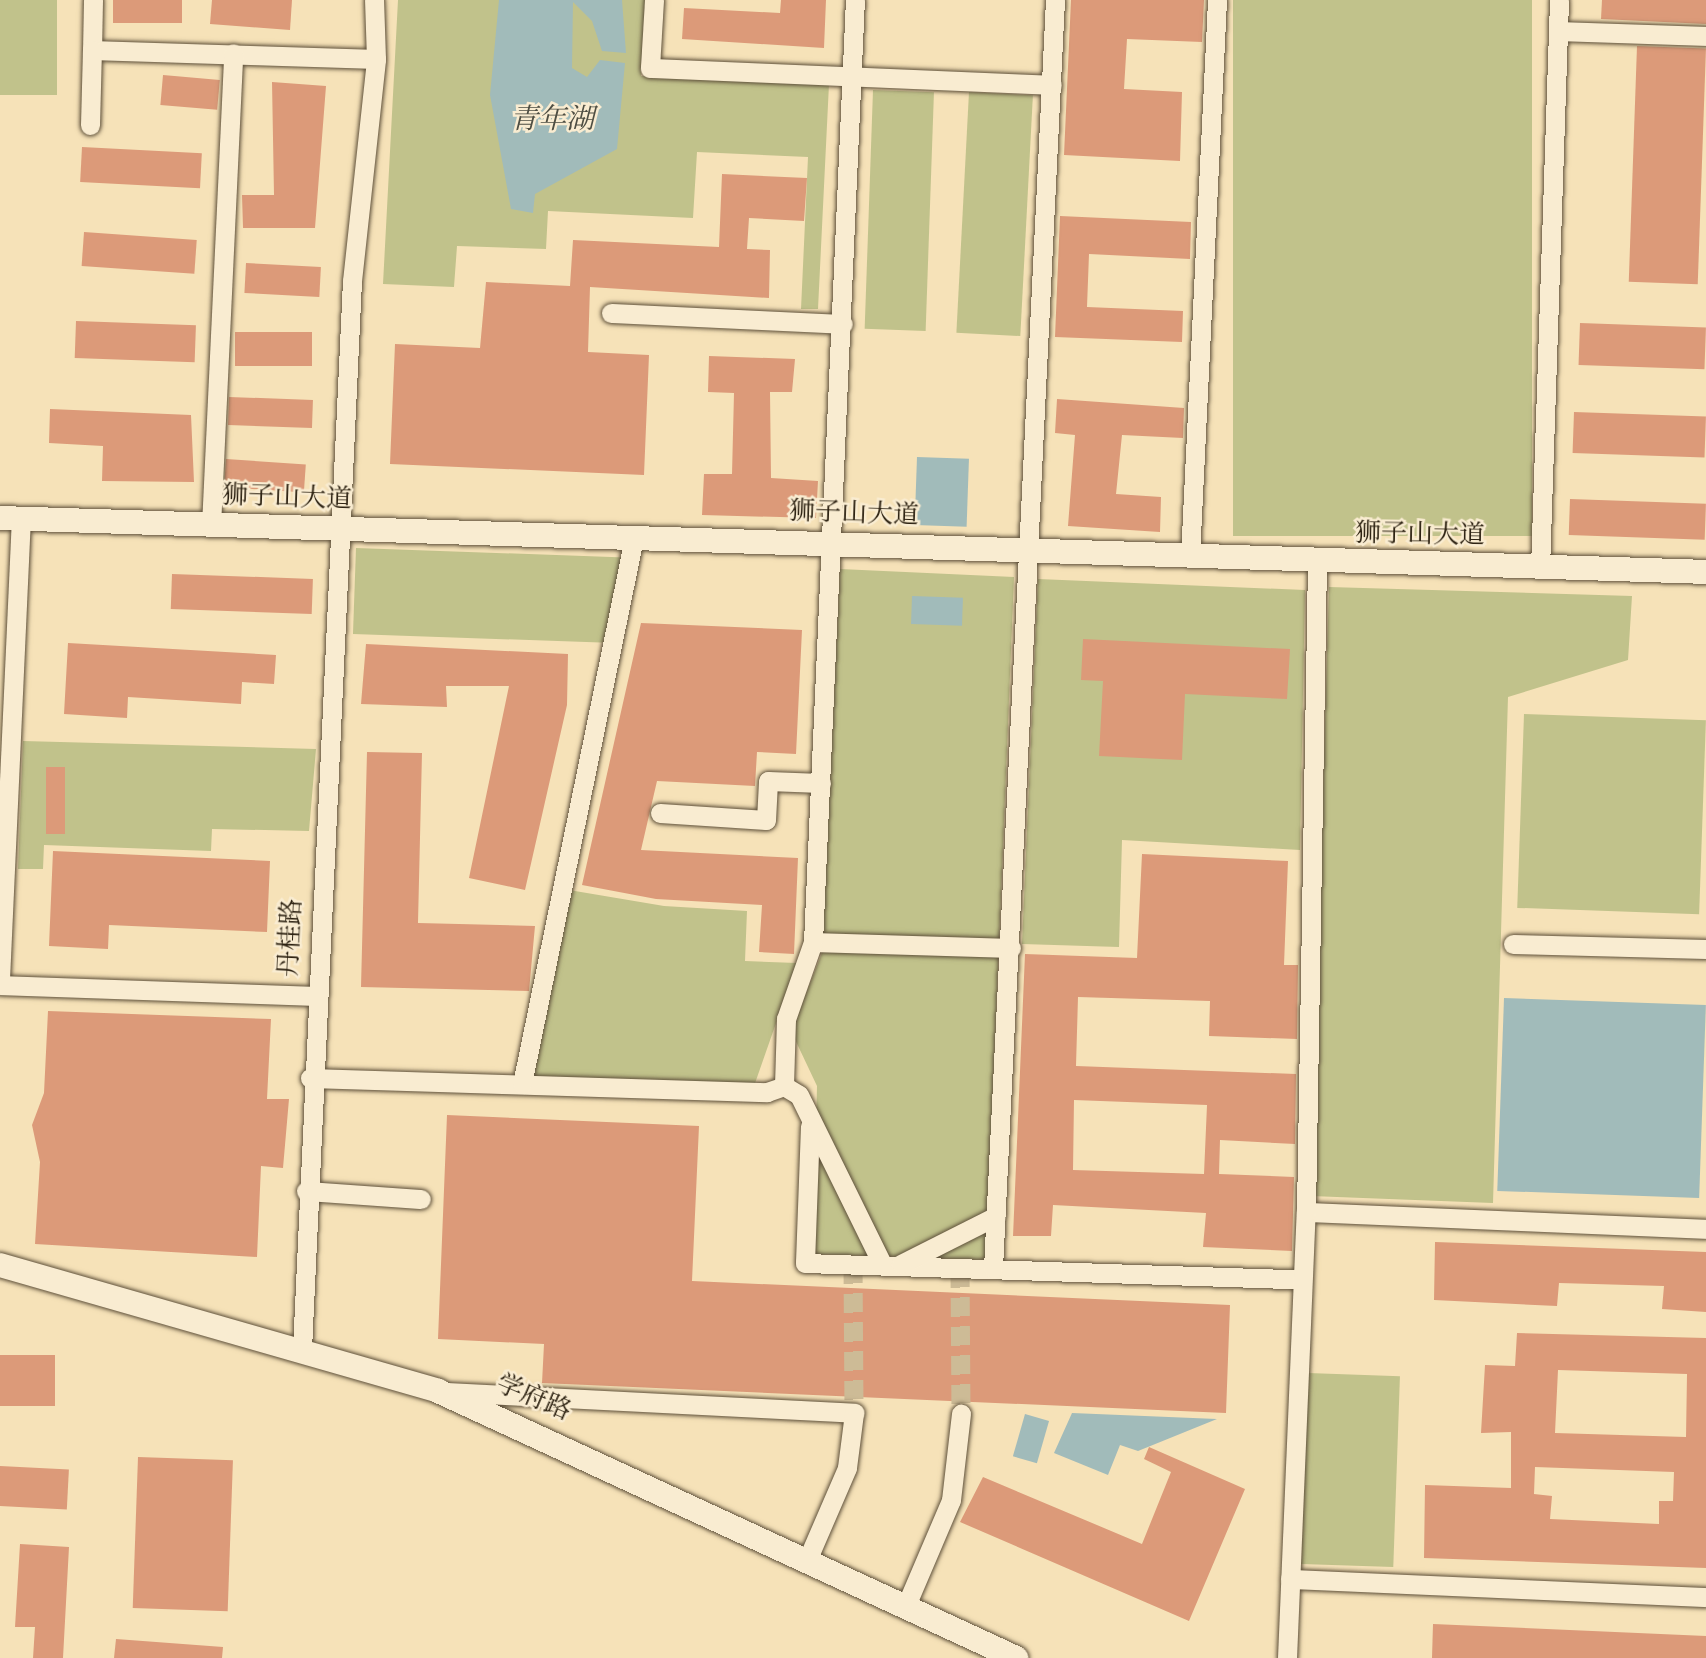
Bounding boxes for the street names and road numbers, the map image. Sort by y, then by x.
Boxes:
street label: 狮子山大道 [221,481,353,517]
street label: 狮子山大道 [788,497,920,533]
street label: 狮子山大道 [1355,519,1485,553]
street label: 丹桂路 [274,898,310,978]
street label: 学府路 [491,1369,575,1429]

